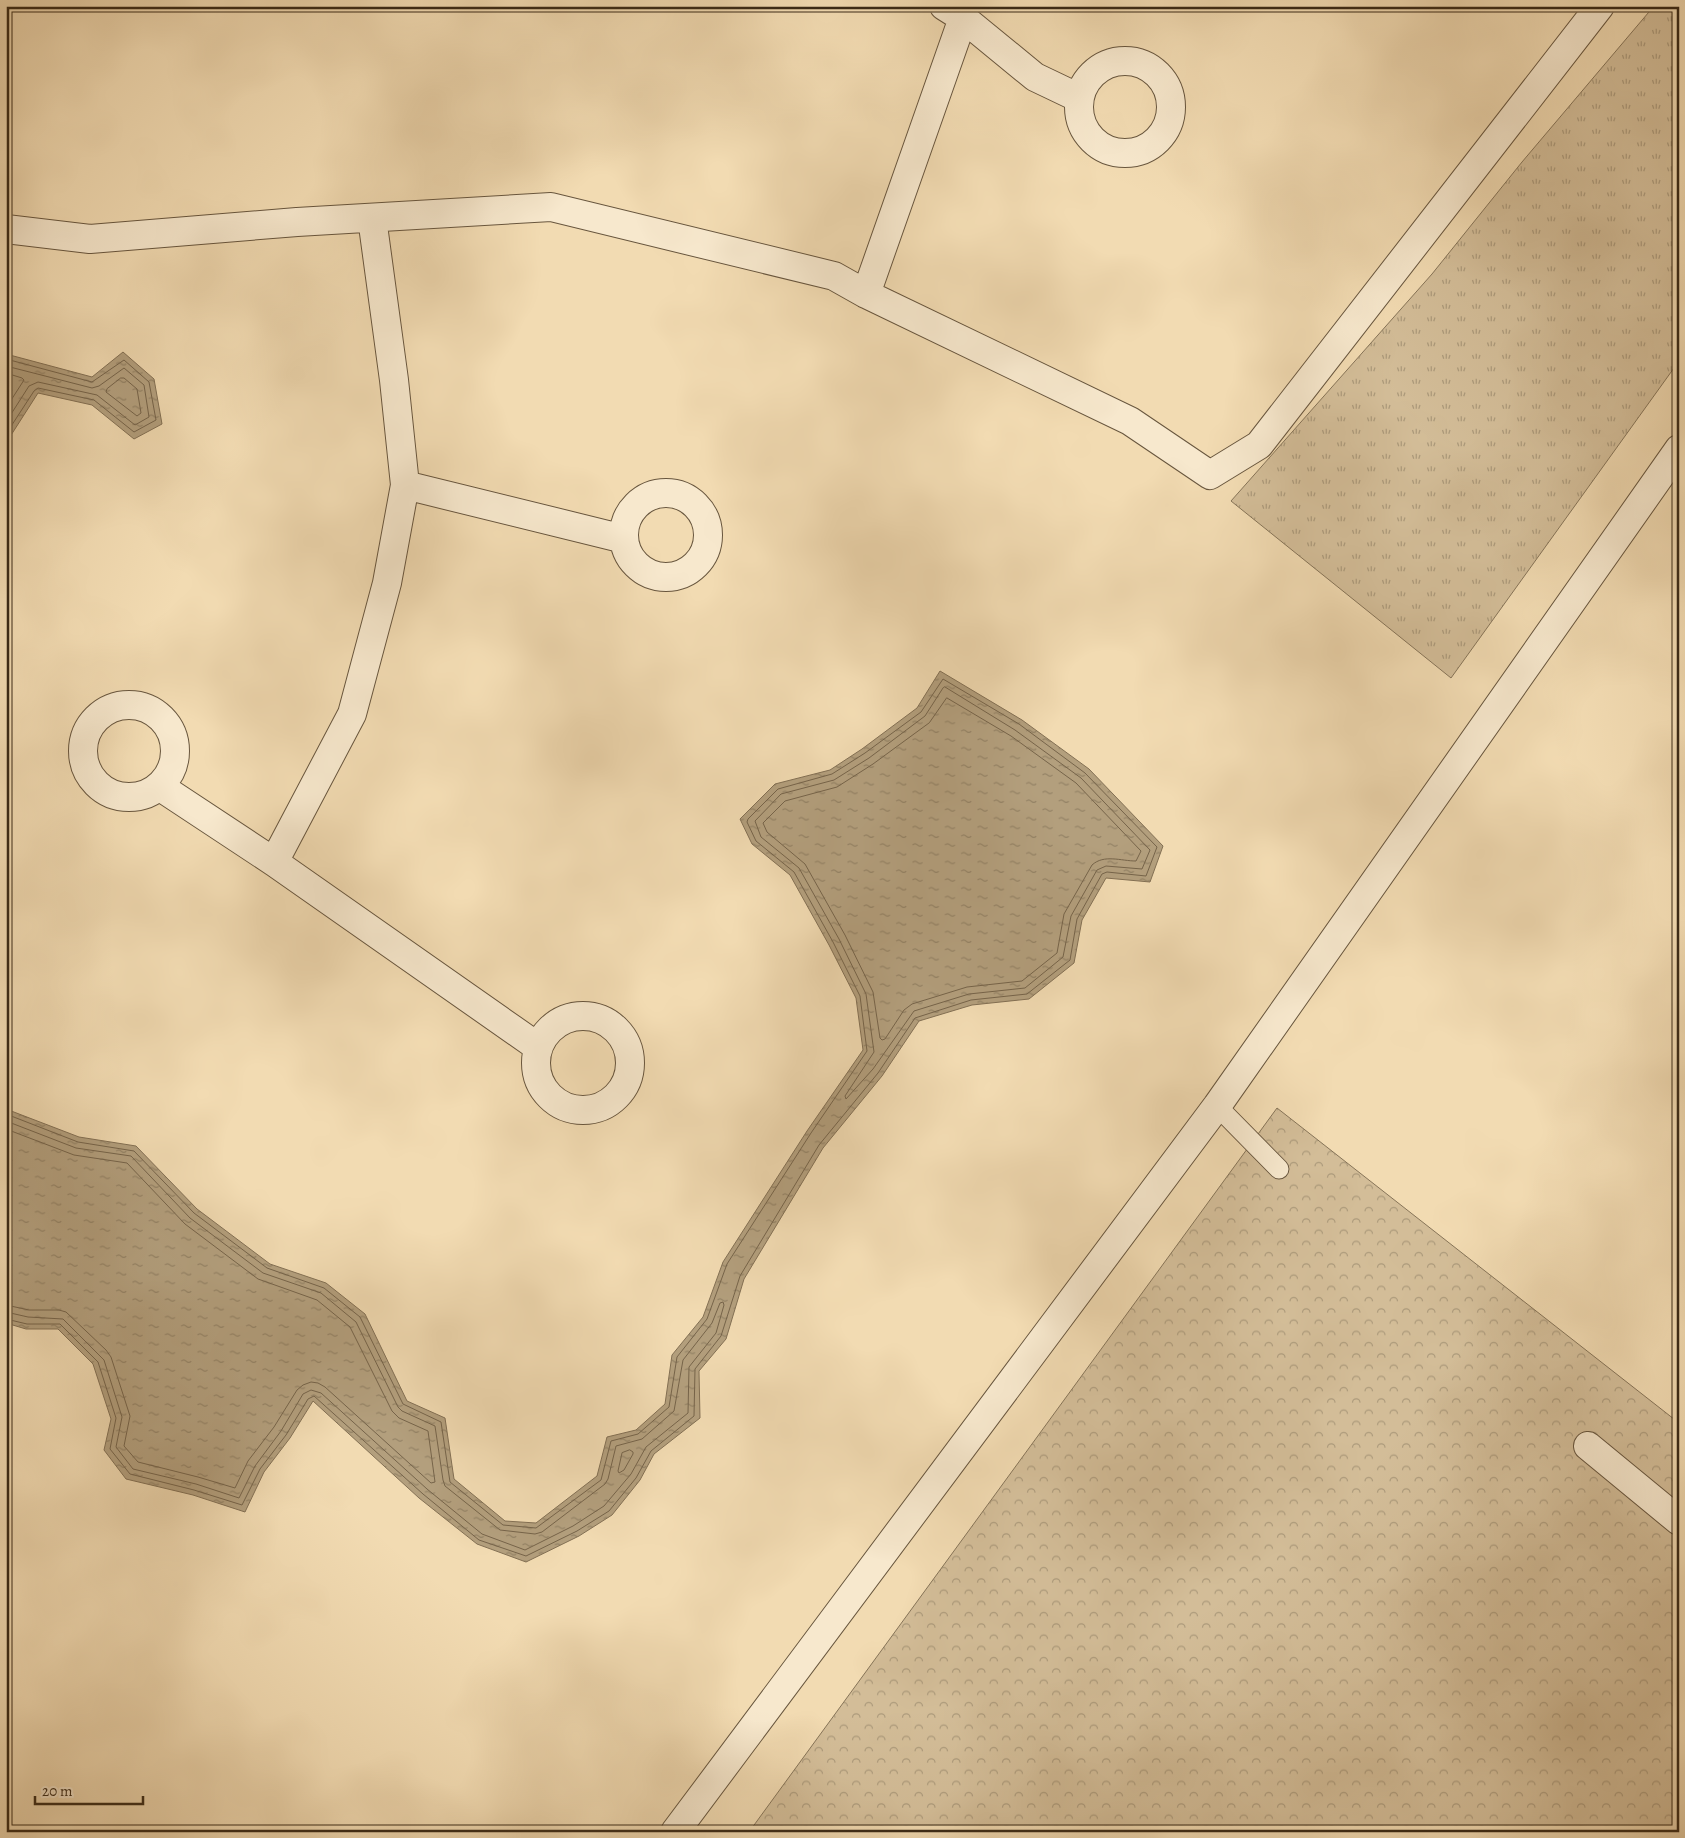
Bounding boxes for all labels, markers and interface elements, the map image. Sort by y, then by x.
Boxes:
scale bar [35,1773,142,1805]
text: 20 m [42,1781,73,1801]

